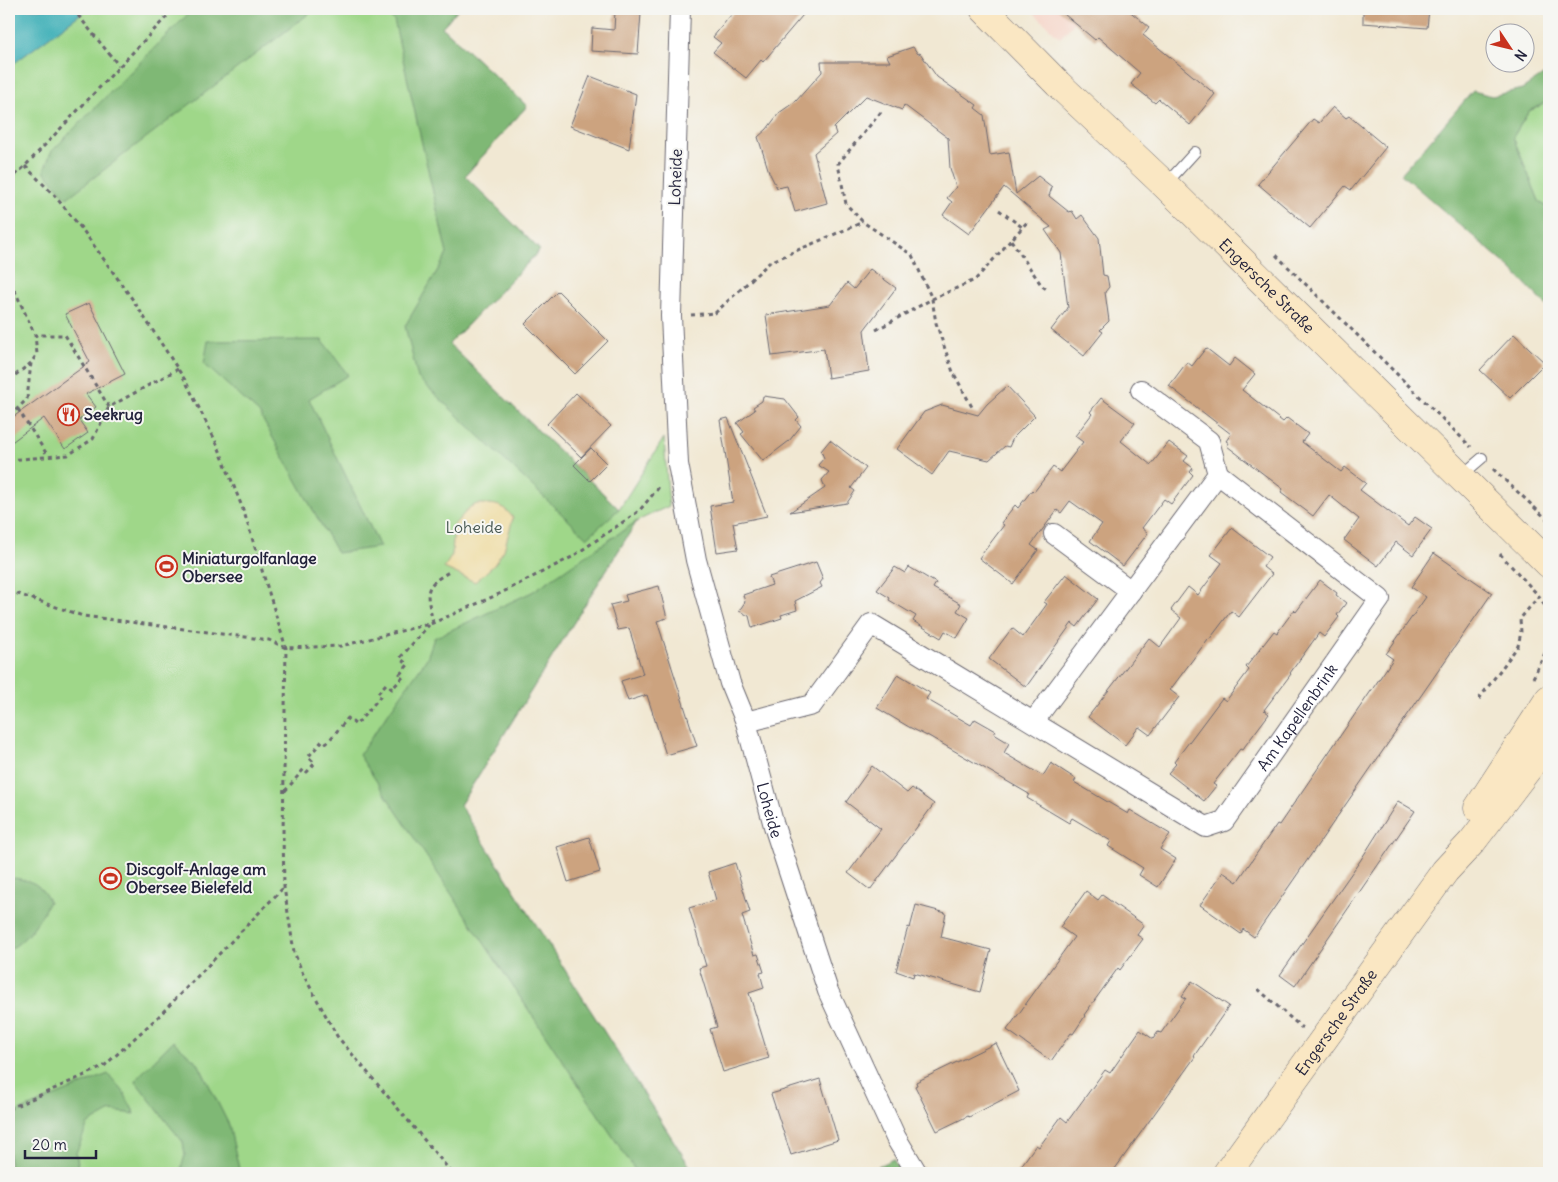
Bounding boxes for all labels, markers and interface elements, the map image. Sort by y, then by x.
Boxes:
north arrow [1486,22,1536,72]
text: N [1510,46,1531,65]
street label: Loheide [664,148,686,206]
street label: Engersche Straße [1215,234,1319,337]
restaurant icon: Seekrug [56,402,80,426]
place label: Seekrug [84,404,143,425]
park label: Loheide [446,517,502,537]
place label: Miniaturgolfanlage Obersee [182,548,317,586]
sports icon: Miniaturgolfanlage Obersee [154,555,178,579]
street label: Am Kapellenbrink [1253,660,1341,775]
street label: Loheide [753,780,787,841]
place label: Discgolf-Anlage am Obersee Bielefeld [126,859,266,897]
sports icon: Discgolf-Anlage am Obersee Bielefeld [98,866,122,890]
street label: Engersche Straße [1291,965,1381,1079]
scale bar [25,1127,96,1159]
text: 20 m [32,1135,67,1154]

